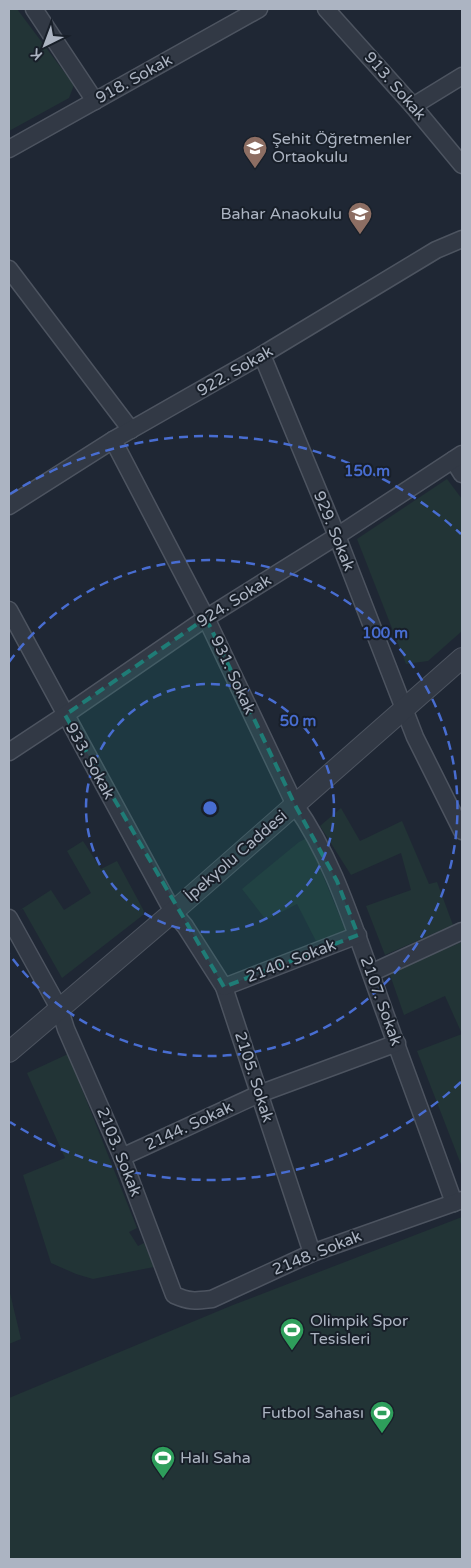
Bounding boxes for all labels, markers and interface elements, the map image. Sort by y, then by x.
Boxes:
north arrow [20,20,70,70]
text: K [27,44,46,64]
street label: 913. Sokak [360,48,430,125]
street label: 918. Sokak [92,50,176,108]
place label: Şehit Öğretmenler Ortaokulu [272,129,412,167]
school or university icon: Şehit Öğretmenler Ortaokulu [242,135,268,169]
school or university icon: Bahar Anaokulu [347,201,373,235]
place label: Bahar Anaokulu [220,204,342,224]
street label: 922. Sokak [193,341,277,401]
text: 150 m [344,462,390,480]
street label: 929. Sokak [309,488,359,574]
street label: 924. Sokak [193,570,275,632]
text: 100 m [362,624,408,642]
street label: 931. Sokak [206,633,260,718]
text: 50 m [280,712,316,730]
street label: 933. Sokak [61,719,119,803]
centre of rings [201,799,219,817]
street label: İpekyolu Caddesi [181,806,291,906]
street label: 2140. Sokak [243,935,339,987]
street label: 2107. Sokak [356,954,406,1049]
street label: 2105. Sokak [230,1029,278,1125]
street label: 2144. Sokak [142,1097,236,1155]
street label: 2103. Sokak [92,1105,146,1200]
street label: 2148. Sokak [270,1226,365,1280]
place label: Olimpik Spor Tesisleri [310,1311,409,1349]
sports icon: Olimpik Spor Tesisleri [279,1317,305,1351]
sports icon: Futbol Sahası [369,1400,395,1434]
place label: Futbol Sahası [262,1403,364,1423]
sports icon: Halı Saha [150,1445,176,1479]
place label: Halı Saha [180,1448,251,1468]

